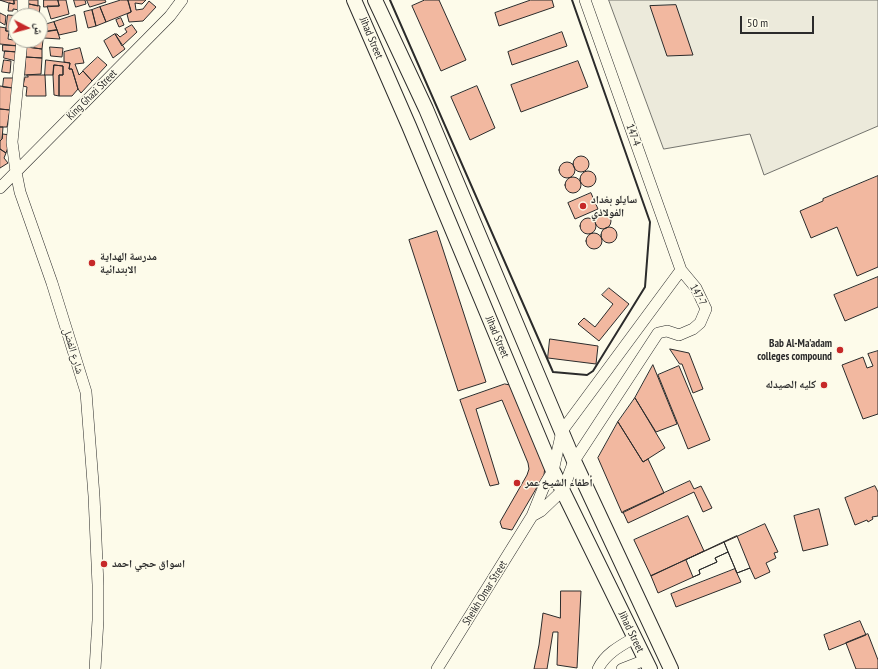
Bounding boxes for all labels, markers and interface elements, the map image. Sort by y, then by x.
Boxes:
north arrow [8,8,48,48]
scale bar [742,8,816,34]
street label: Jihad Street [356,15,386,61]
text: 50 m [747,15,768,30]
text: ش [31,23,47,36]
street label: King Ghazi Street [64,67,120,123]
street label: 147-4 [623,122,643,148]
place label: سايلو بغداد الفولاذي [591,193,637,219]
marker: سايلو بغداد الفولاذي [578,201,588,211]
place label: مدرسة الهداية الابتدائية [100,250,157,276]
marker: مدرسة الهداية الابتدائية [87,258,97,268]
street label: 147-7 [687,282,709,308]
street label: Jihad Street [482,314,512,360]
street label: شارع الفضل [60,326,86,376]
place label: Bab Al-Ma'adam colleges compound [757,337,832,363]
marker: Bab Al-Ma'adam colleges compound [835,345,845,355]
place label: كليه الصيدله [765,378,816,392]
marker: كليه الصيدله [819,380,829,390]
place label: أطفاء الشيخ عمر [525,476,593,490]
marker: أطفاء الشيخ عمر [512,478,522,488]
place label: اسواق حجي احمد [112,557,185,571]
street label: Sheikh Omar Street [460,558,510,628]
marker: اسواق حجي احمد [99,559,109,569]
street label: Jihad Street [615,609,647,655]

